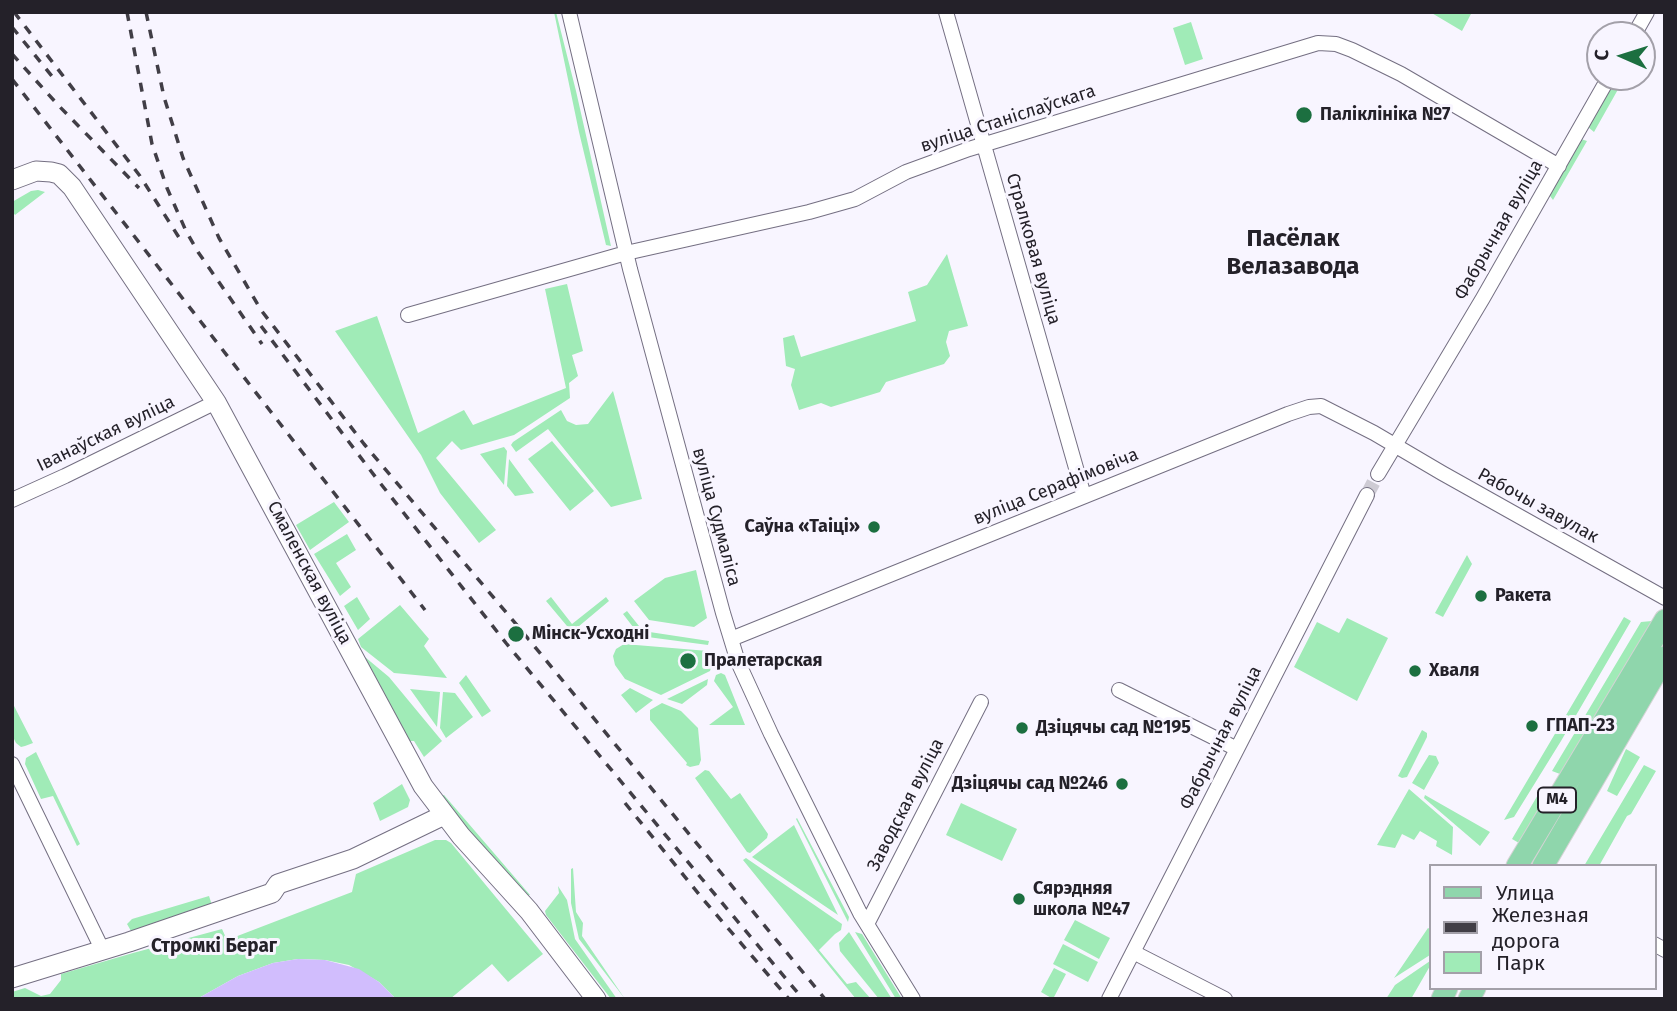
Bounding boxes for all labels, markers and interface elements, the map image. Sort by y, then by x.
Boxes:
north arrow [1586,21,1656,91]
text: С [1590,49,1613,61]
street label: вуліца Станіслаўскага [918,80,1098,158]
place label: Паліклініка №7 [1320,104,1450,126]
marker: Паліклініка №7 [1294,105,1314,125]
street label: Фабрычная вуліца [1450,156,1548,304]
street label: Стралковая вуліца [1001,171,1065,327]
district label: Пасёлак Велазавода [1227,225,1359,281]
street label: Іванаўская вуліца [34,391,178,477]
street label: вуліца Серафімовіча [970,444,1142,530]
street label: вуліца Судмаліса [687,445,745,589]
street label: Рабочы завулак [1474,464,1602,548]
street label: Смаленская вуліца [262,498,356,648]
place label: Саўна «Таіці» [745,516,860,538]
marker: Саўна «Таіці» [866,519,882,535]
place label: Ракета [1495,585,1551,607]
marker: Ракета [1473,588,1489,604]
place label: Мінск-Усходні [532,623,649,645]
marker: Мінск-Усходні [506,624,526,644]
place label: Пралетарская [704,650,823,672]
marker: Пралетарская [678,651,698,671]
place label: Хваля [1429,660,1479,682]
street label: Фабрычная вуліца [1175,663,1267,813]
marker: Хваля [1407,663,1423,679]
place label: ГПАП-23 [1546,715,1615,737]
place label: Дзіцячы сад №195 [1036,717,1191,739]
marker: ГПАП-23 [1524,718,1540,734]
marker: Дзіцячы сад №195 [1014,720,1030,736]
street label: Заводская вуліца [863,735,949,875]
place label: Дзіцячы сад №246 [952,773,1108,795]
marker: Дзіцячы сад №246 [1114,776,1130,792]
road number: М4 [1538,788,1576,813]
legend [1428,864,1656,990]
place label: Сярэдняя школа №47 [1033,878,1130,920]
text: Улица [1496,880,1555,906]
marker: Сярэдняя школа №47 [1011,891,1027,907]
text: Железная дорога [1492,902,1589,954]
district label: Стромкі Бераг [151,936,277,958]
text: Парк [1496,950,1545,976]

